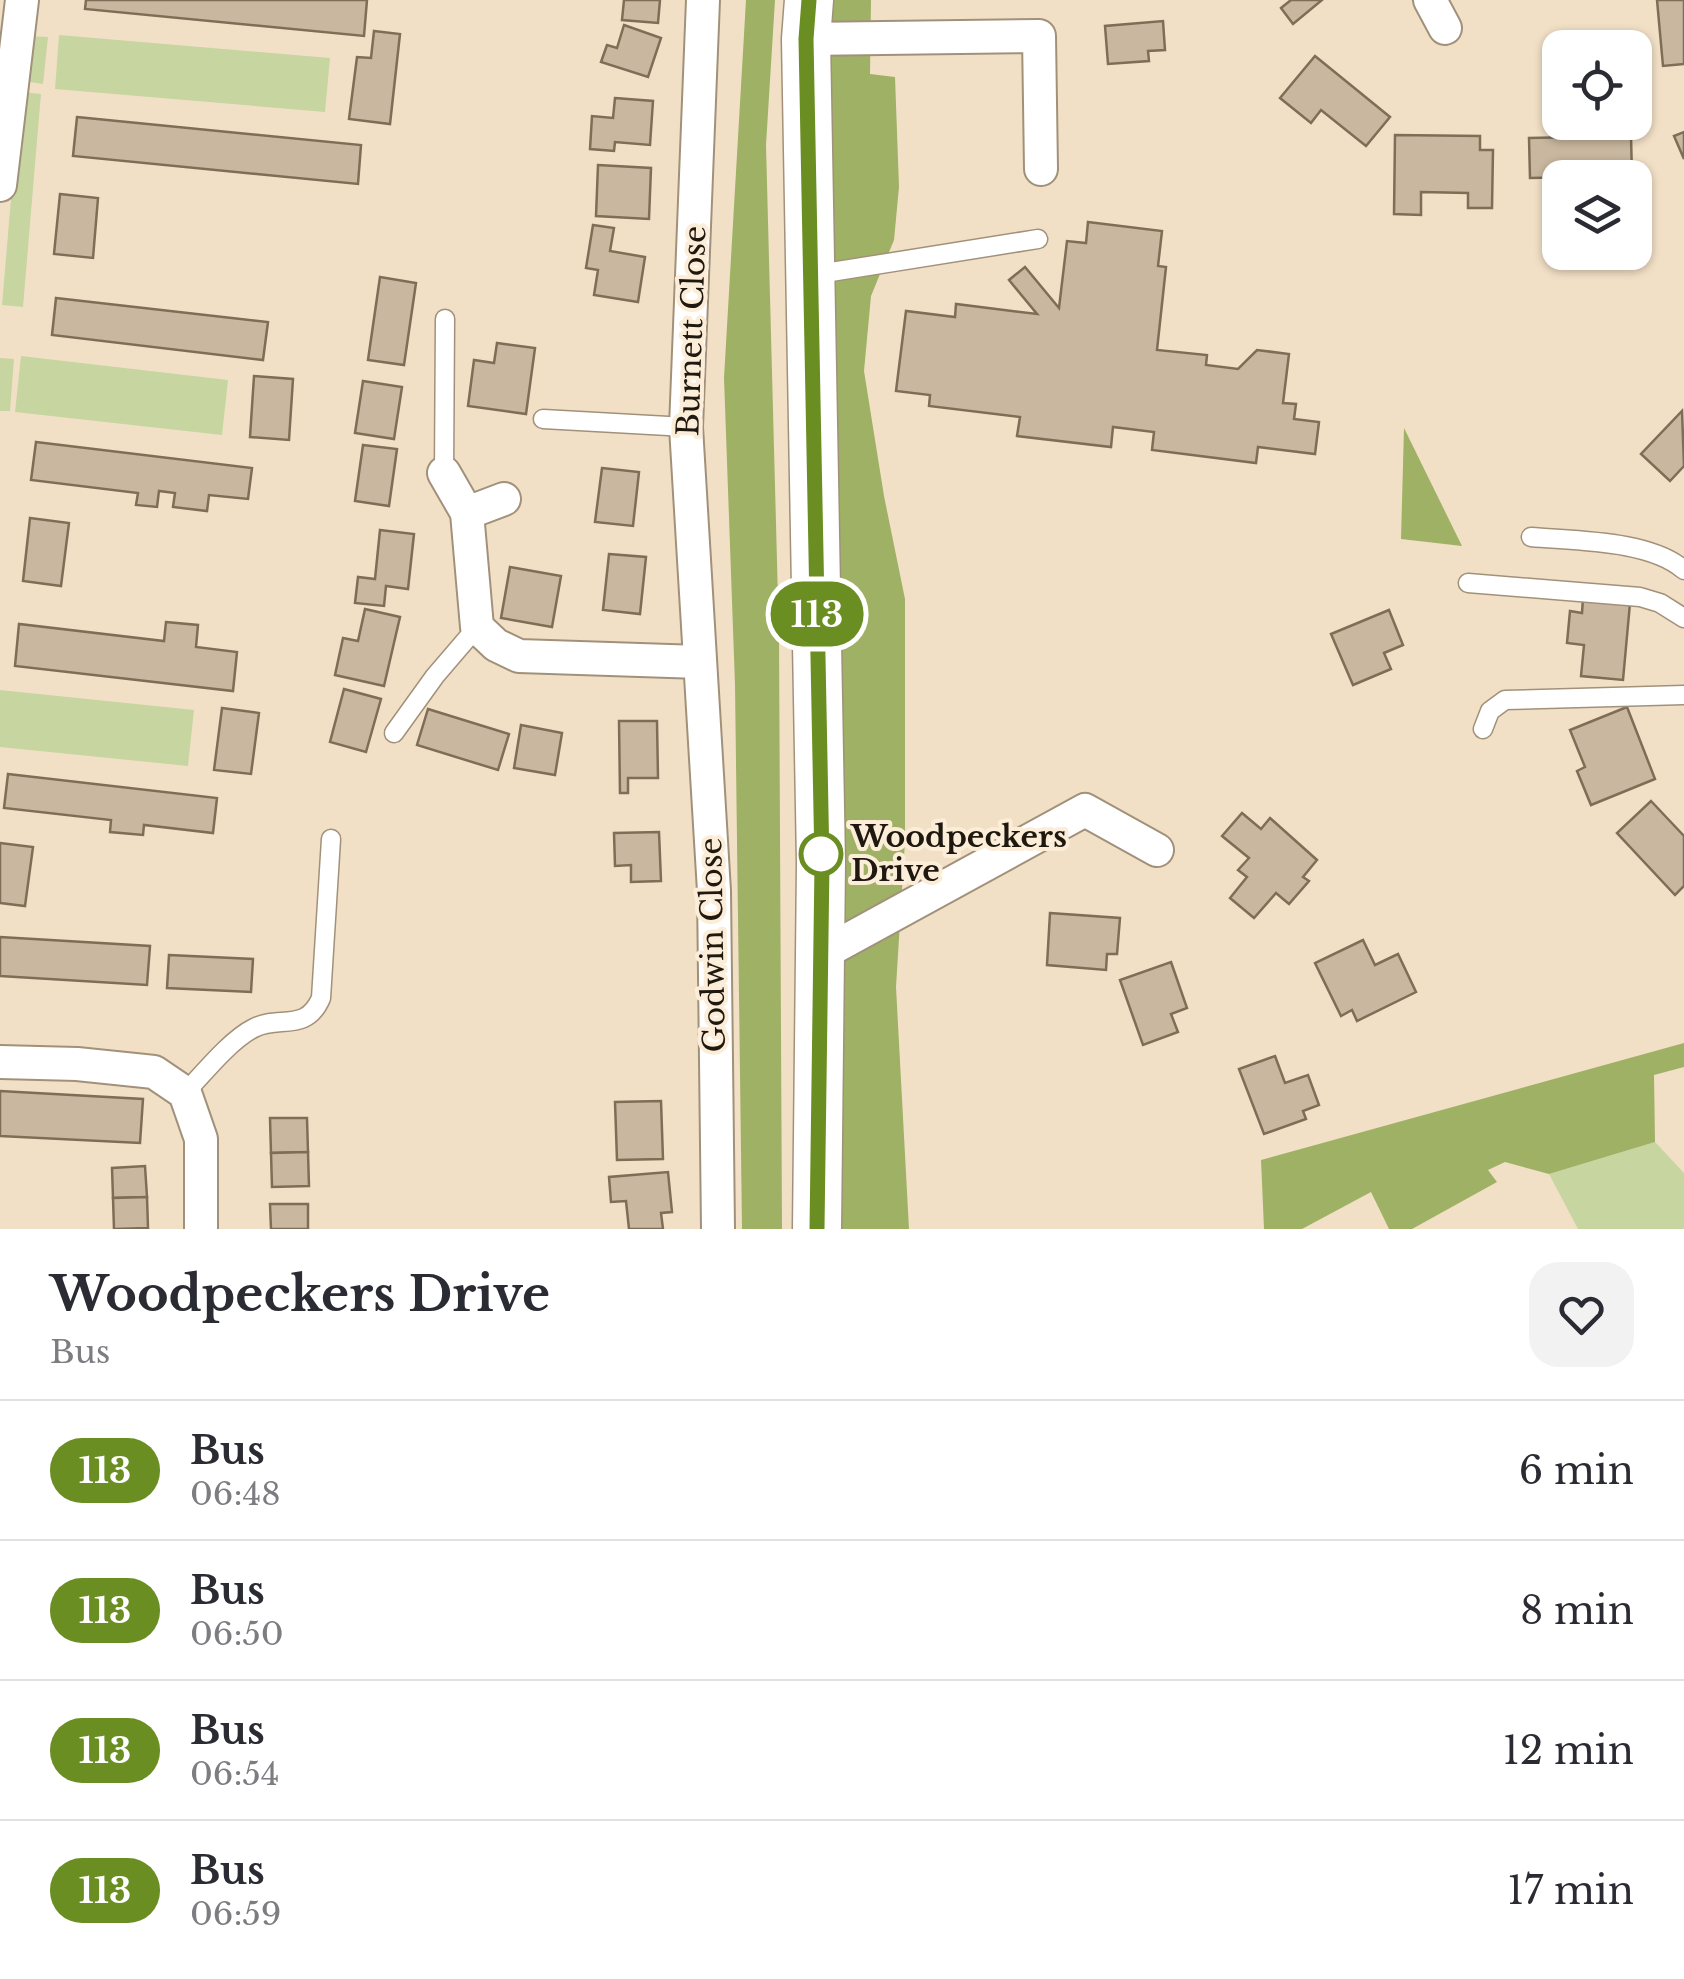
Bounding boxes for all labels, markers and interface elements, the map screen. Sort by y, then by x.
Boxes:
map controls [1542,30,1652,270]
button: locate [1542,30,1652,140]
button: layers [1542,160,1652,270]
street label: Burnett Close [669,225,714,437]
line badge: 113 [760,582,874,646]
text: 113 [791,593,843,636]
place label: Woodpeckers Drive [850,818,1067,889]
marker: Woodpeckers Drive [800,833,842,875]
street label: Godwin Close [692,837,733,1053]
button: heart [1529,1262,1634,1367]
text: Woodpeckers Drive [50,1264,550,1324]
text: Bus [50,1332,110,1372]
text: Bus [190,1427,265,1474]
text: 6 min [1519,1447,1634,1494]
text: 113 [79,1449,131,1492]
text: 06:48 [190,1474,281,1514]
text: Bus [190,1567,265,1614]
text: 8 min [1520,1587,1634,1634]
text: 113 [79,1589,131,1632]
text: 06:50 [190,1614,284,1654]
text: Bus [190,1707,265,1754]
text: 12 min [1503,1727,1634,1774]
text: 113 [79,1729,131,1772]
text: 06:54 [190,1754,279,1794]
text: Bus [190,1847,265,1894]
text: 17 min [1507,1867,1634,1914]
text: 113 [79,1869,131,1912]
text: 06:59 [190,1894,281,1934]

